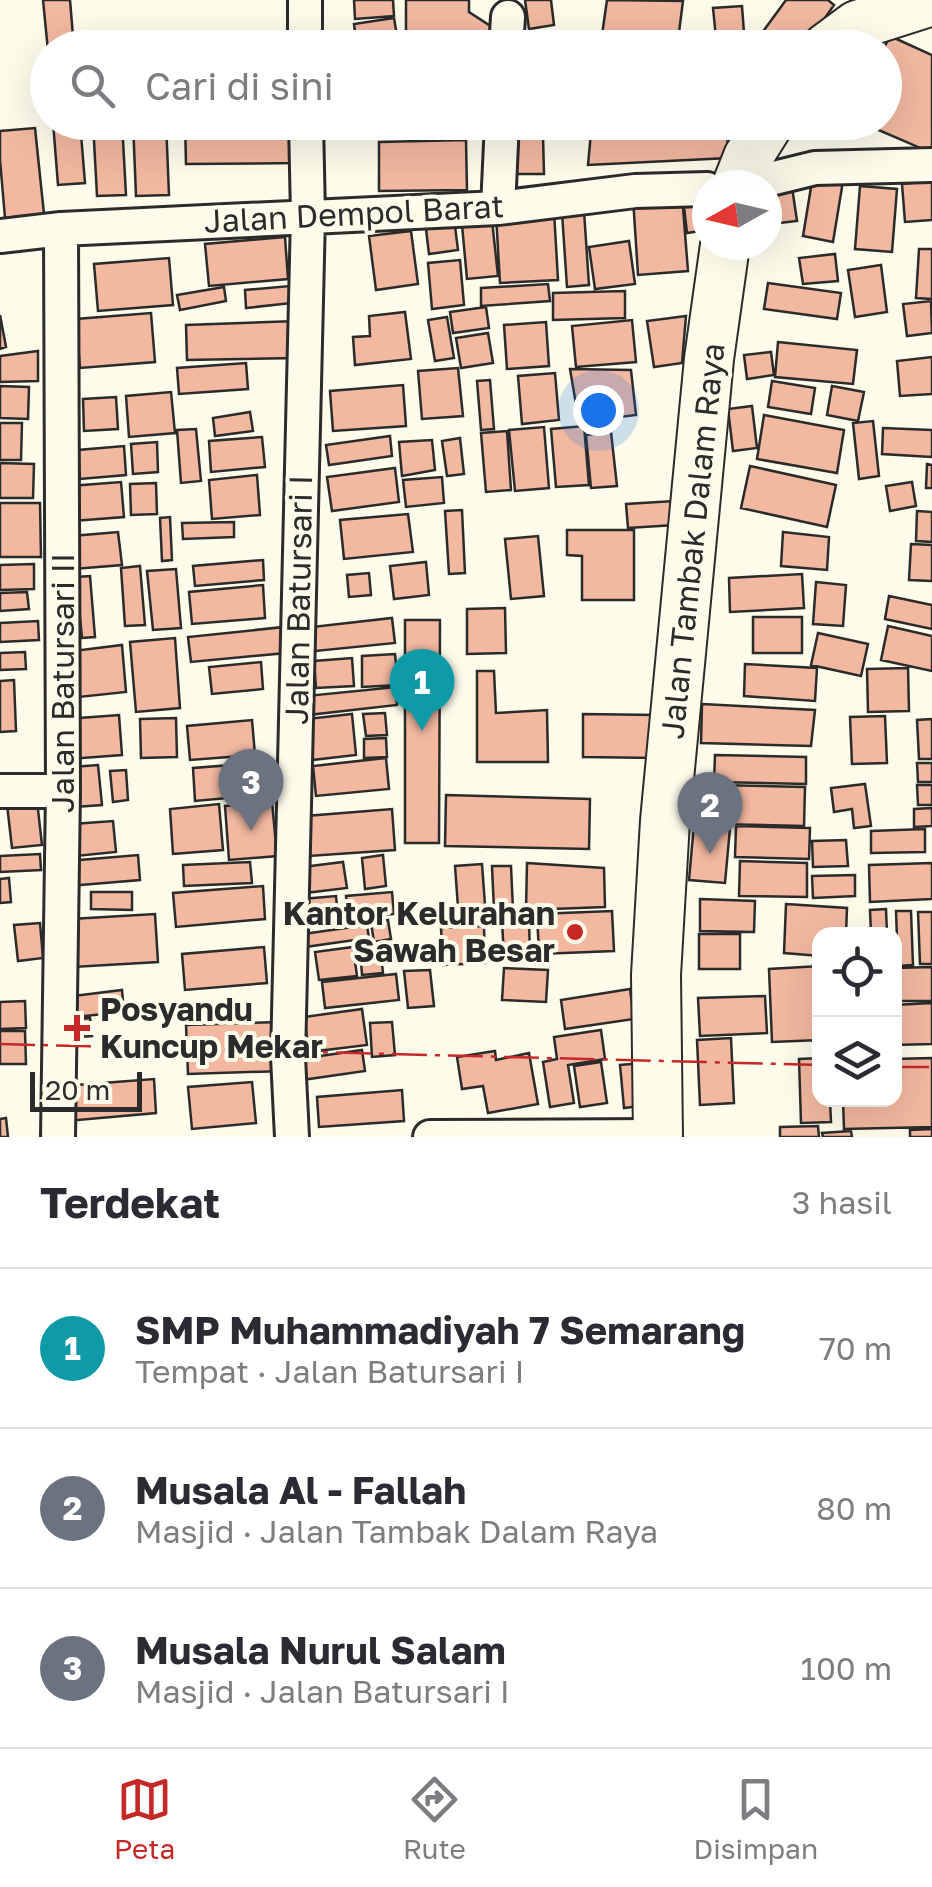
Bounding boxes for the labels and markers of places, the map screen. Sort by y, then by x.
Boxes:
pin: 1 [390,648,454,731]
pin: 3 [218,748,284,831]
pin: 2 [678,772,742,854]
place label: Kantor Kelurahan Sawah Besar [283,894,555,969]
marker: Kantor Kelurahan Sawah Besar [564,921,586,943]
place label: Posyandu Kuncup Mekar [100,990,323,1065]
marker: Posyandu Kuncup Mekar [64,1015,90,1041]

